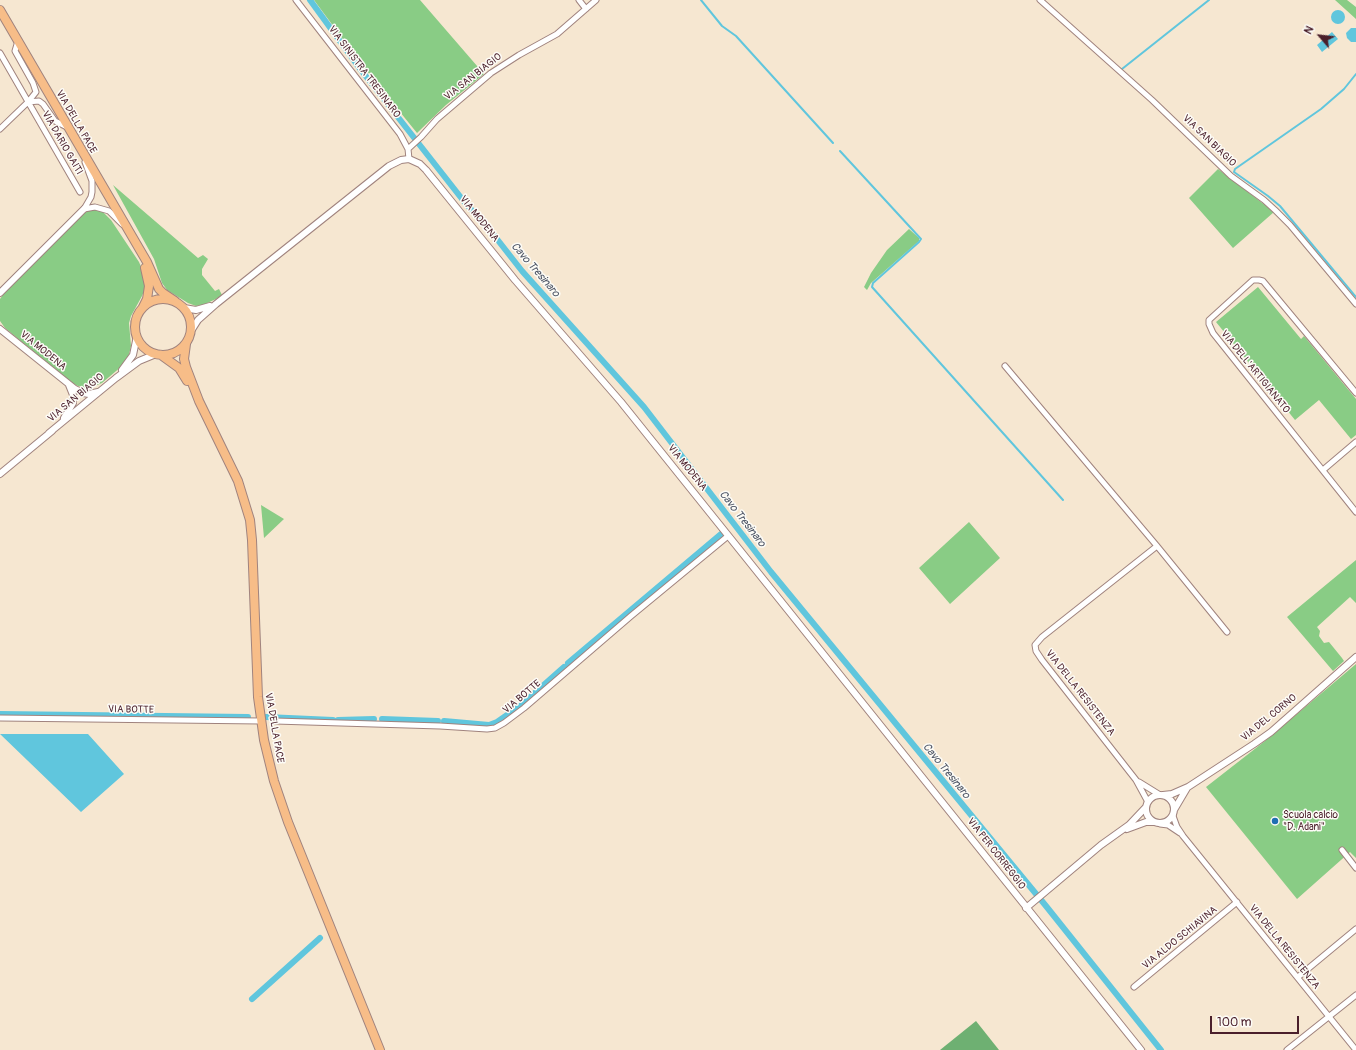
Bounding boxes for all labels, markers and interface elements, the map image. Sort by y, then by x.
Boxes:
north arrow [1300,16,1340,56]
street label: VIA SINISTRA TRESINARO [325,24,403,120]
text: N [1301,24,1316,36]
street label: VIA SAN BIAGIO [442,51,504,103]
street label: VIA DELLA PACE [53,88,99,156]
street label: VIA DARIO GAITI [39,109,85,177]
street label: VIA SAN BIAGIO [1180,113,1238,169]
street label: VIA MODENA [457,193,501,245]
water label: Cavo Tresinaro [508,240,562,300]
street label: VIA DELL'ARTIGIANATO [1218,328,1292,416]
street label: VIA MODENA [17,329,69,373]
street label: VIA SAN BIAGIO [46,371,106,425]
street label: VIA MODENA [665,442,709,494]
water label: Cavo Tresinaro [716,488,768,550]
street label: VIA DELLA RESISTENZA [1043,648,1117,738]
street label: VIA BOTTE [501,678,543,716]
street label: VIA DELLA PACE [262,692,286,764]
street label: VIA DEL CORNO [1239,692,1299,744]
street label: VIA BOTTE [108,704,154,716]
water label: Cavo Tresinaro [920,741,972,801]
place label: Scuola calcio "D. Adani" [1283,809,1338,832]
street label: VIA PER CORREGGIO [964,816,1028,892]
marker: Scuola calcio "D. Adani" [1270,816,1280,826]
street label: VIA DELLA RESISTENZA [1246,902,1322,992]
street label: VIA ALDO SCHIAVINA [1140,904,1220,972]
scale bar [1212,1008,1301,1034]
text: 100 m [1217,1015,1251,1030]

